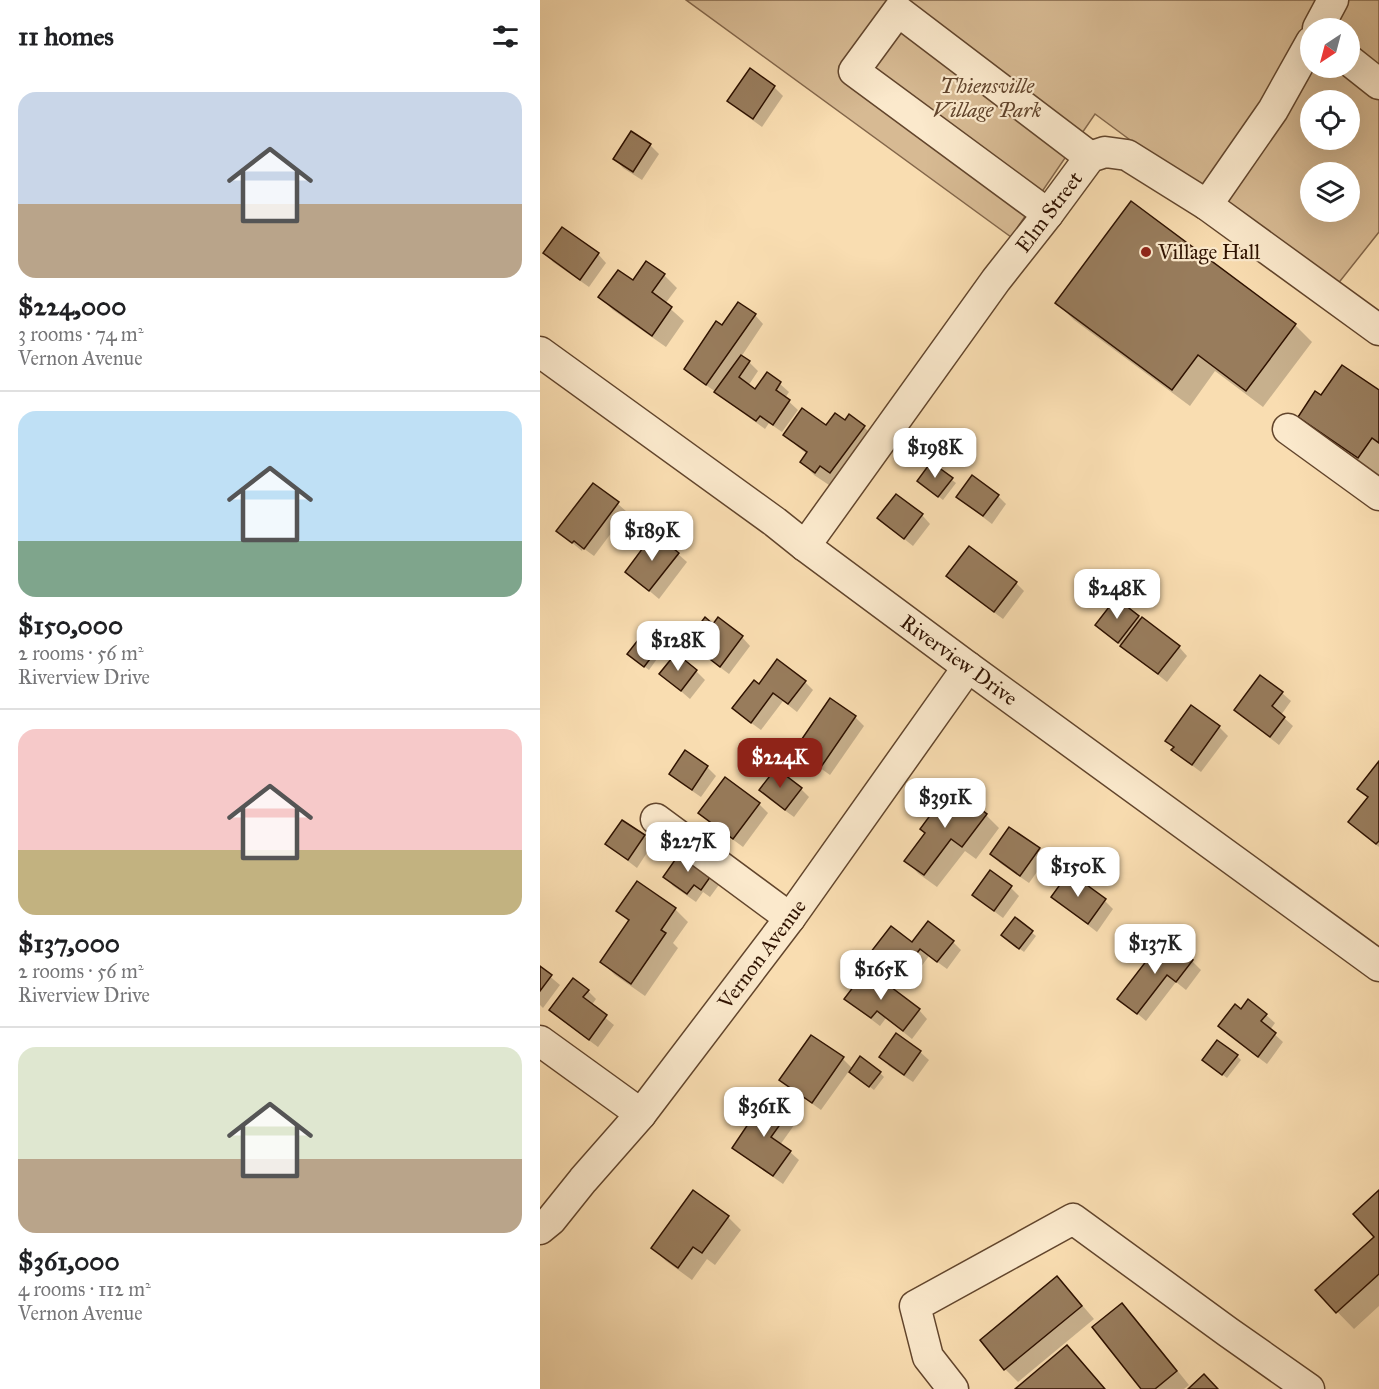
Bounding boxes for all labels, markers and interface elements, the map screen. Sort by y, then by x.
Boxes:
north arrow [1300,18,1360,78]
map controls [1300,18,1360,222]
text: 11 homes [18,20,114,52]
icon: filters [489,20,522,53]
park label: Thiensville Village Park [933,73,1042,123]
button: locate [1300,90,1360,150]
icon: home [216,131,324,239]
button: layers [1300,162,1360,222]
street label: Elm Street [1010,166,1088,258]
place label: Village Hall [1157,239,1260,265]
marker: Village Hall [1139,245,1153,259]
text: $224,000 [18,290,126,322]
text: 3 rooms · 74 m² [18,322,143,346]
text: Vernon Avenue [18,346,143,370]
pin: $198K [893,428,977,479]
text: $198K [907,435,963,459]
icon: home [216,450,324,558]
pin: $189K [610,511,694,562]
text: $189K [624,518,680,542]
pin: $248K [1075,569,1159,620]
text: $248K [1088,576,1146,600]
text: $150,000 [18,609,123,641]
street label: Riverview Drive [895,609,1023,711]
pin: $128K [636,621,720,672]
text: $128K [651,628,705,652]
text: 2 rooms · 56 m² [18,641,144,665]
text: Riverview Drive [18,665,150,689]
pin: $224K [738,738,822,789]
text: $224K [752,745,809,769]
icon: home [216,768,324,876]
pin: $391K [903,778,987,829]
text: $391K [919,785,971,809]
pin: $227K [646,822,730,873]
text: $227K [660,829,716,853]
pin: $150K [1036,847,1120,898]
text: $150K [1051,854,1105,878]
street label: Vernon Avenue [712,894,812,1015]
pin: $137K [1113,924,1197,975]
text: $137,000 [18,927,120,959]
text: $137K [1129,931,1181,955]
pin: $165K [839,950,923,1001]
text: $165K [854,957,908,981]
text: 2 rooms · 56 m² [18,959,144,983]
text: Riverview Drive [18,983,150,1007]
icon: home [216,1086,324,1194]
pin: $361K [722,1087,806,1138]
text: $361K [738,1094,790,1118]
text: $361,000 [18,1245,120,1277]
text: 4 rooms · 112 m² [18,1277,151,1301]
text: Vernon Avenue [18,1301,143,1325]

